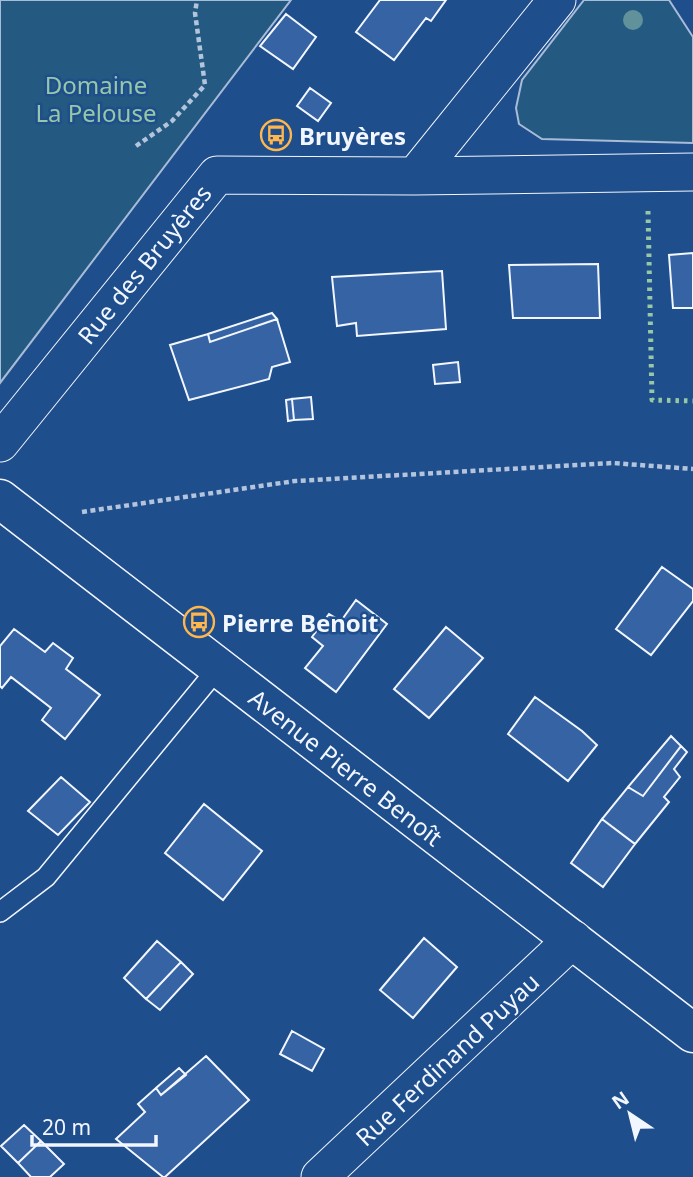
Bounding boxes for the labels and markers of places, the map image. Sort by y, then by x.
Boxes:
bus stop icon: Bruyères [259,118,293,152]
place label: Bruyères [299,119,406,152]
bus stop icon: Pierre Benoit [182,605,216,639]
place label: Pierre Benoit [222,606,378,639]

